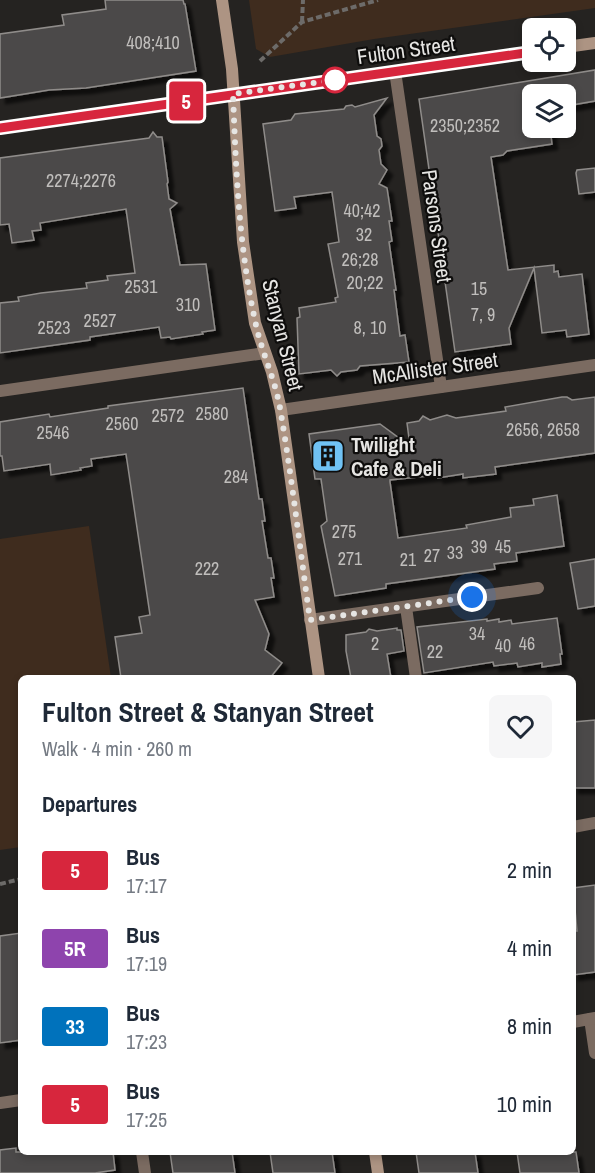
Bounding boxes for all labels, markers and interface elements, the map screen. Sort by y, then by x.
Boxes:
map controls [522,18,576,138]
button: locate [522,18,576,72]
street label: Fulton Street [355,29,457,71]
house number: 408;410 [126,30,180,55]
unlabelled marker [322,67,348,93]
line badge: 5 [166,82,206,120]
button: layers [522,84,576,138]
text: 5 [181,87,191,116]
house number: 2350;2352 [430,113,500,138]
house number: 2274;2276 [46,168,116,193]
street label: Parsons Street [415,168,459,285]
house number: 40;42 [344,198,380,223]
house number: 32 [356,222,372,247]
house number: 26;28 [342,247,378,272]
house number: 20;22 [347,270,383,295]
house number: 2531 [125,274,158,299]
street label: Stanyan Street [255,276,311,394]
house number: 15 [471,276,487,301]
house number: 310 [176,292,200,317]
house number: 7, 9 [471,302,495,327]
house number: 2527 [84,308,116,333]
house number: 2523 [38,315,70,340]
house number: 8, 10 [354,315,386,340]
street label: McAllister Street [370,345,500,391]
house number: 2580 [196,401,228,426]
house number: 2572 [152,403,184,428]
house number: 2560 [106,411,138,436]
house number: 2656, 2658 [506,417,580,442]
house number: 2546 [37,420,69,445]
place label: Twilight Cafe & Deli [351,430,442,483]
building icon: Twilight Cafe & Deli [310,438,346,474]
house number: 284 [224,464,248,489]
house number: 275 [332,519,356,544]
house number: 39 [471,534,487,559]
house number: 45 [495,534,511,559]
house number: 33 [447,540,463,565]
house number: 27 [424,543,440,568]
house number: 271 [338,546,363,571]
house number: 21 [400,547,417,572]
house number: 222 [195,556,219,581]
your location [457,582,487,612]
house number: 34 [469,621,485,646]
house number: 2 [371,631,379,656]
house number: 46 [519,631,535,656]
house number: 40 [495,633,511,658]
house number: 22 [427,639,443,664]
text: Fulton Street & Stanyan Street [42,693,374,731]
button: heart [489,695,552,758]
text: Walk · 4 min · 260 m [42,735,192,762]
text: Departures [42,789,137,819]
text: Bus [126,842,160,872]
text: 2 min [507,855,552,885]
text: 5 [70,856,80,885]
text: 17:17 [126,872,167,899]
text: Bus [126,920,160,950]
text: 4 min [507,933,552,963]
text: 5R [64,934,86,963]
text: 17:19 [126,950,167,977]
text: Bus [126,998,160,1028]
text: 8 min [507,1011,552,1041]
text: 33 [65,1012,85,1041]
text: 17:23 [126,1028,167,1055]
text: Bus [126,1076,160,1106]
text: 10 min [497,1089,552,1119]
text: 5 [70,1090,80,1119]
text: 17:25 [126,1106,167,1133]

